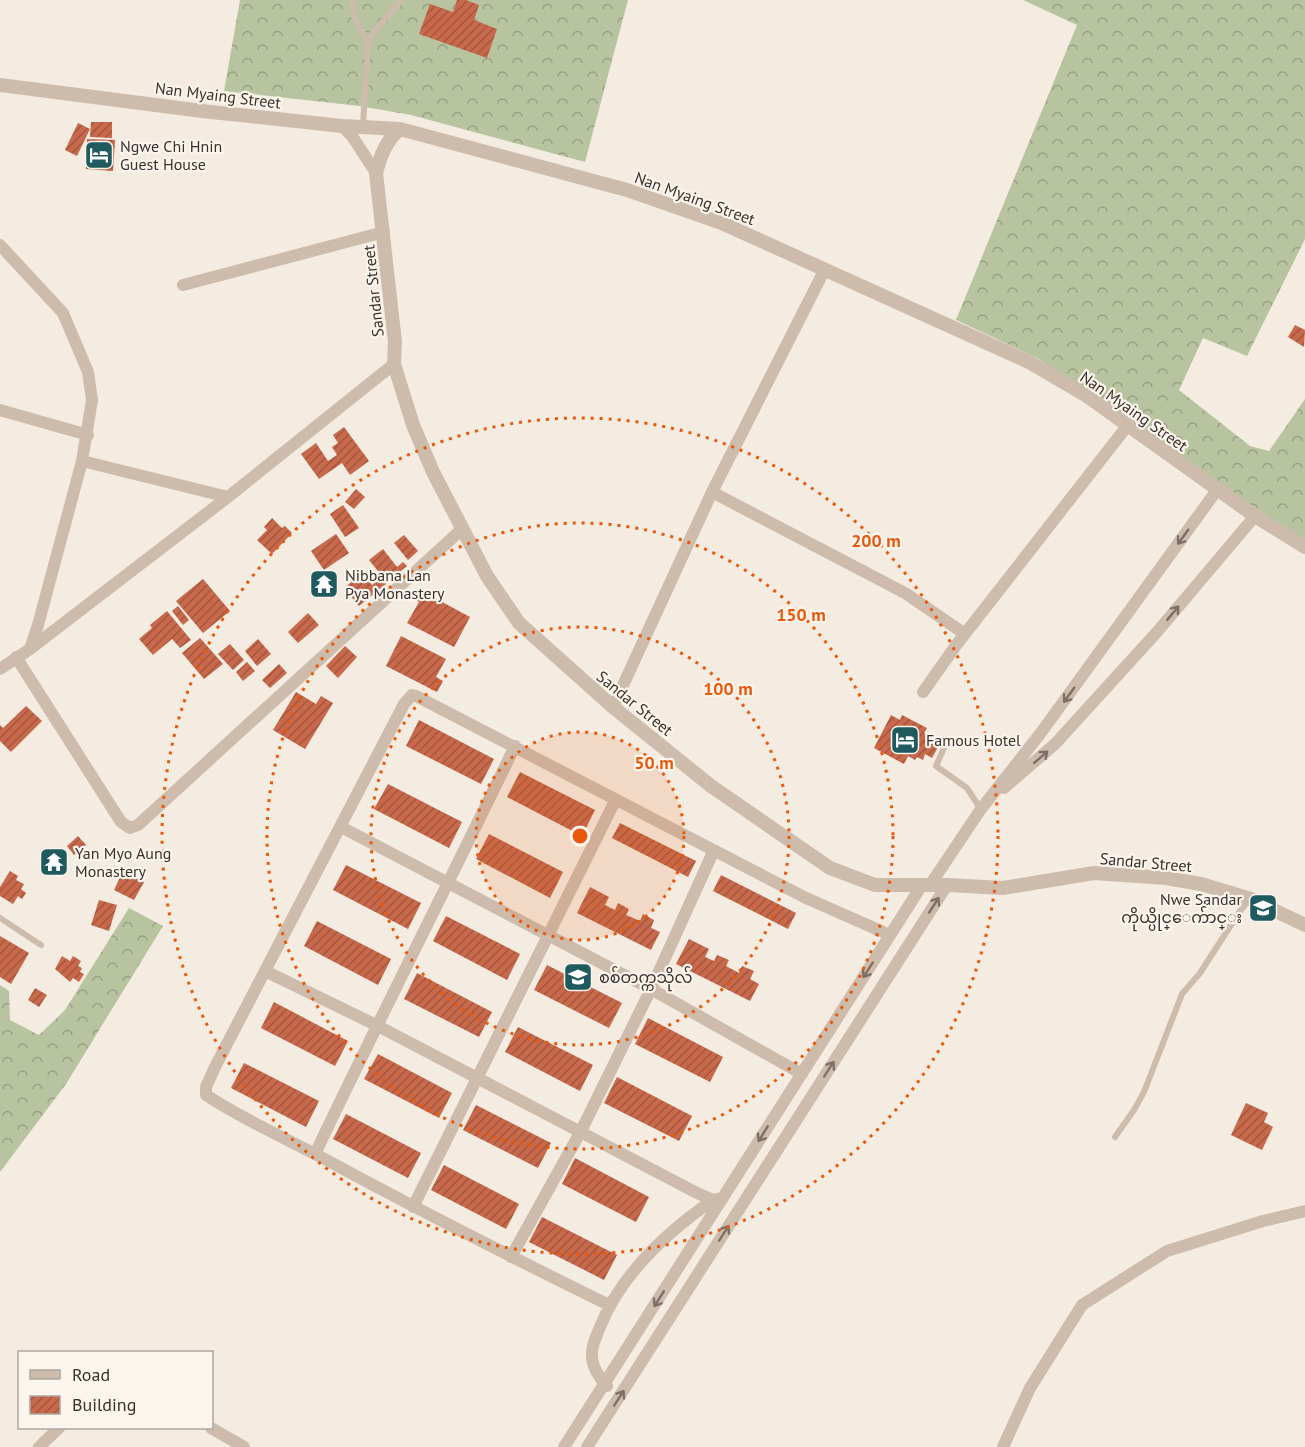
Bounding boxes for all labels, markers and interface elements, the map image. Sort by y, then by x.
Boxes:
street label: Nan Myaing Street [154,77,283,113]
place label: Ngwe Chi Hnin Guest House [120,136,222,174]
hotel icon: Ngwe Chi Hnin Guest House [83,139,115,171]
street label: Nan Myaing Street [632,167,758,229]
street label: Sandar Street [358,243,388,338]
street label: Nan Myaing Street [1076,367,1192,456]
one-way arrow [1177,528,1189,544]
text: 200 m [851,529,901,552]
place label: Nibbana Lan Pya Monastery [345,565,445,603]
temple icon: Nibbana Lan Pya Monastery [308,568,340,600]
text: 150 m [776,603,826,626]
one-way arrow [1166,606,1179,622]
street label: Sandar Street [593,666,678,740]
text: 100 m [703,677,753,700]
one-way arrow [1062,686,1075,702]
hotel icon: Famous Hotel [889,724,921,756]
place label: Famous Hotel [926,730,1021,750]
one-way arrow [1033,750,1048,764]
text: 50 m [634,751,674,774]
centre of rings [570,826,590,846]
place label: Yan Myo Aung Monastery [75,843,171,881]
temple icon: Yan Myo Aung Monastery [38,846,70,878]
street label: Sandar Street [1099,848,1193,876]
place label: Nwe Sandar ကိုယ္ပိုင္ေက်ာင္း [1121,889,1243,932]
school or university icon: Nwe Sandar ကိုယ္ပိုင္ေက်ာင္း [1247,892,1279,924]
one-way arrow [928,897,940,914]
school or university icon: စစ်‌တက္ကသိုလ် [562,961,594,993]
one-way arrow [862,961,875,978]
place label: စစ်‌တက္ကသိုလ် [599,966,693,992]
one-way arrow [823,1061,835,1078]
one-way arrow [757,1125,769,1142]
one-way arrow [718,1226,730,1242]
one-way arrow [652,1290,665,1307]
legend [18,1351,213,1429]
text: Road [72,1363,110,1386]
one-way arrow [613,1390,625,1407]
text: Building [72,1393,136,1416]

